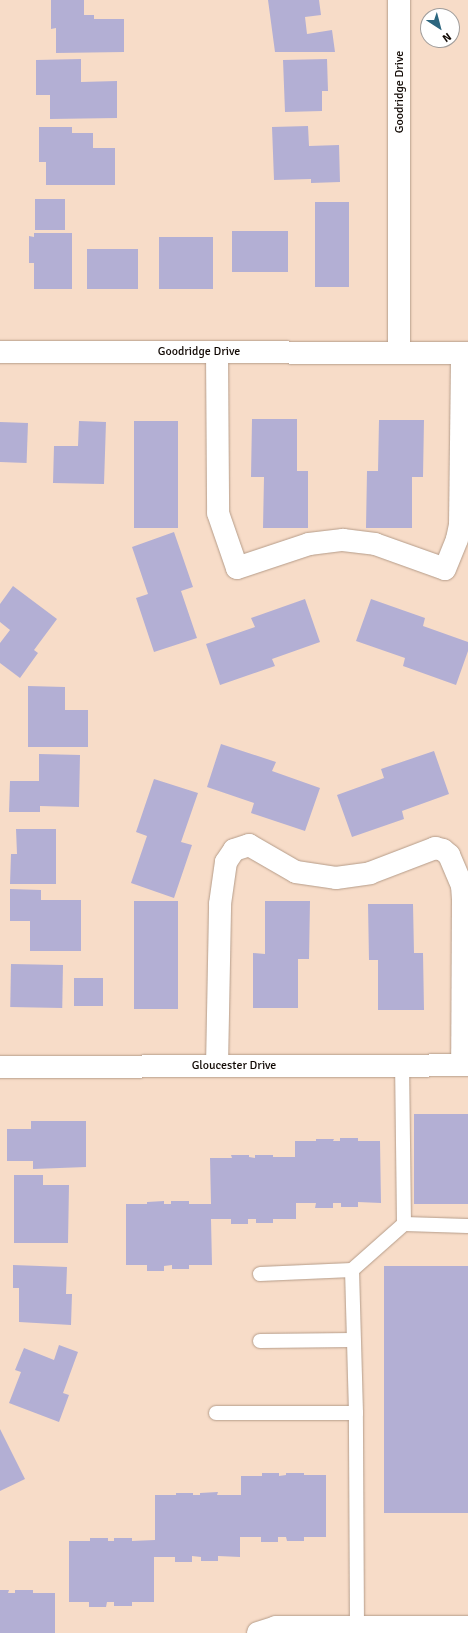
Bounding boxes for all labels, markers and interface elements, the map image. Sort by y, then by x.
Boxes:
north arrow [420,8,460,48]
text: N [440,30,454,45]
street label: Goodridge Drive [393,51,407,133]
street label: Goodridge Drive [158,345,240,359]
street label: Gloucester Drive [192,1059,276,1073]

